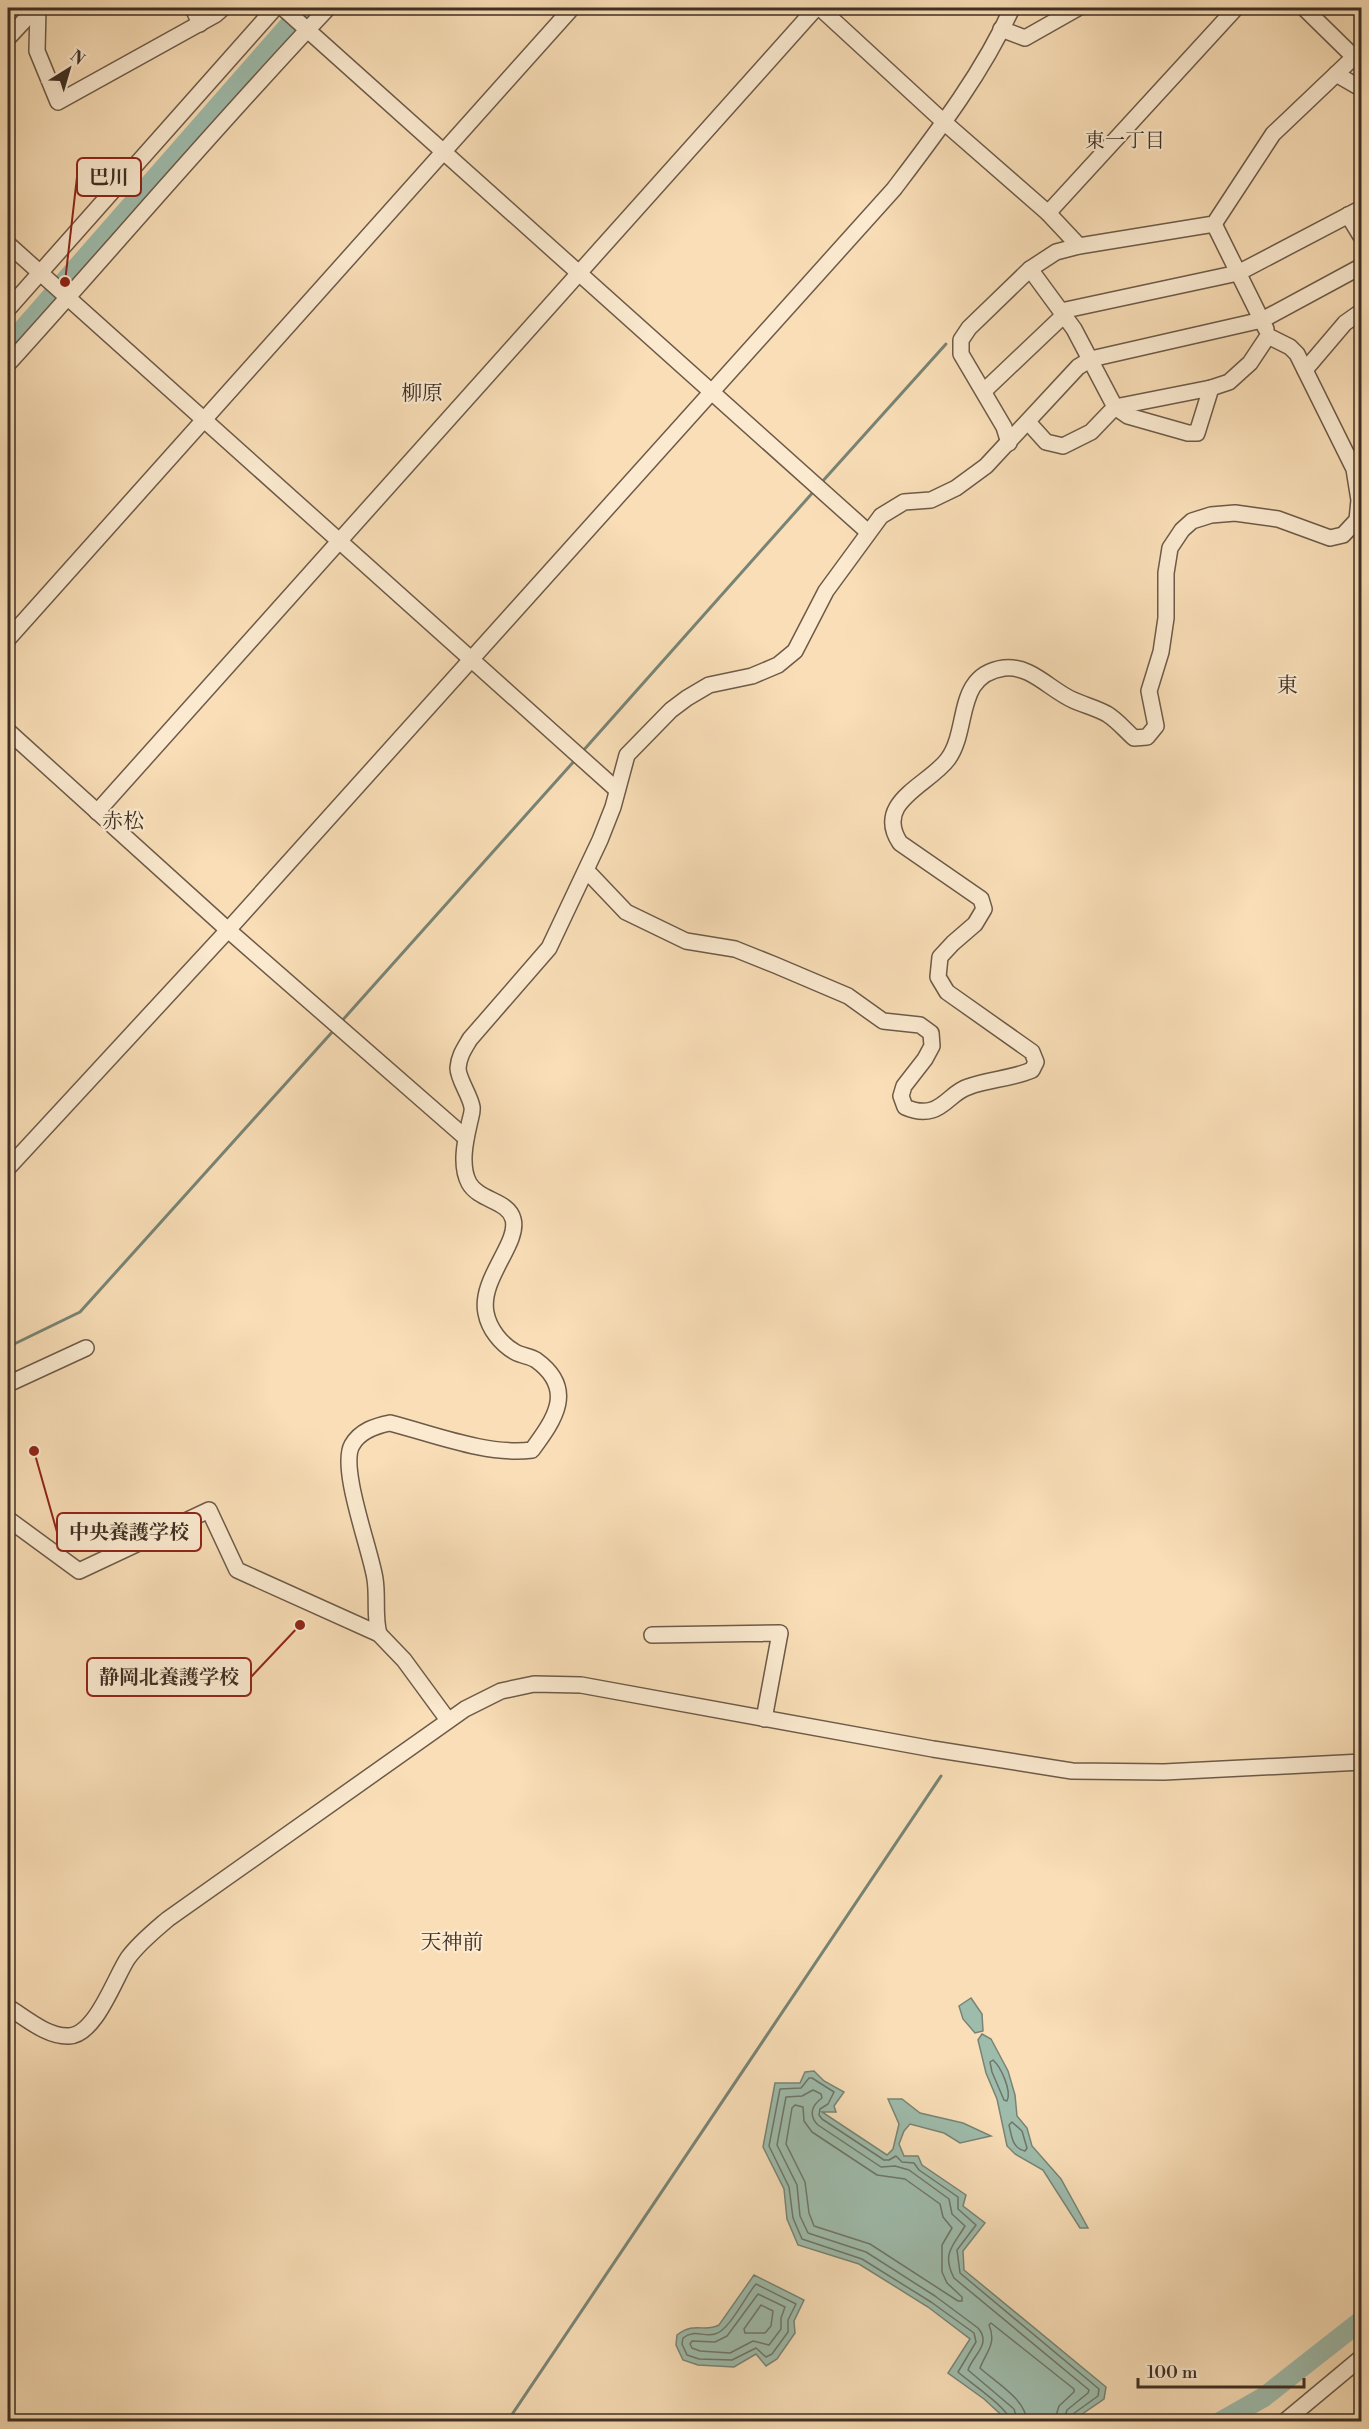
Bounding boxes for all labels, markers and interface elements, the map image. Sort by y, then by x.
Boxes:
north arrow [39,39,99,99]
text: N [66,46,89,70]
district label: 東一丁目 [1085,129,1165,154]
callout: 巴川 [77,158,141,196]
text: 巴川 [89,166,129,191]
district label: 柳原 [401,381,443,407]
district label: 東 [1277,673,1298,699]
district label: 赤松 [102,809,144,835]
callout: 中央養護学校 [57,1513,201,1551]
text: 中央養護学校 [69,1521,189,1546]
callout: 静岡北養護学校 [87,1658,251,1696]
text: 静岡北養護学校 [99,1666,239,1691]
district label: 天神前 [421,1930,484,1956]
scale bar [1138,2351,1304,2389]
text: 100 m [1147,2361,1198,2384]

